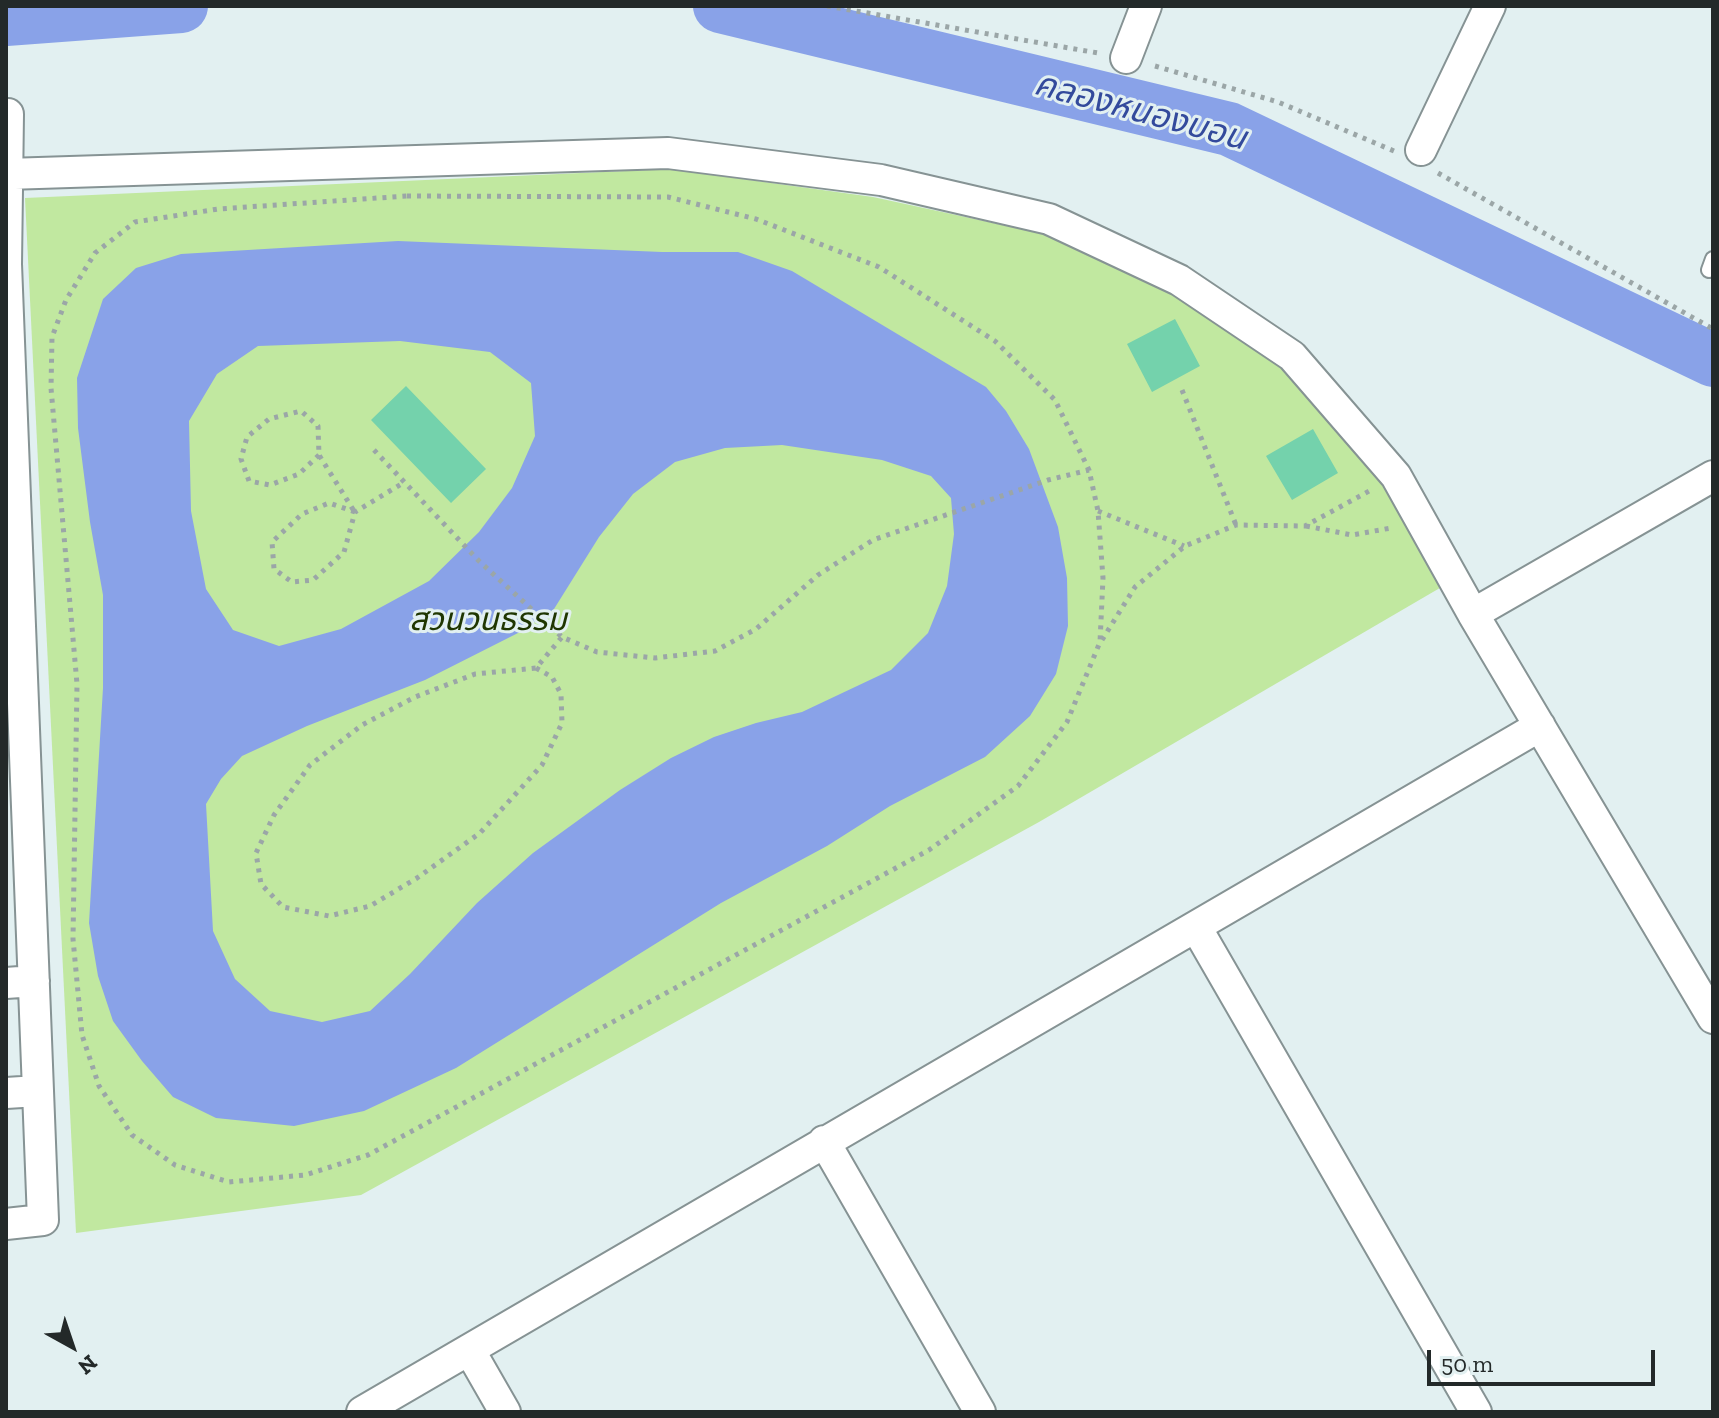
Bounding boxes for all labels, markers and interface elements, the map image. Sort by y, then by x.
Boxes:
water label: คลองหนองบอน [1030,64,1250,160]
park label: สวนวนธรรม [409,602,567,640]
north arrow [32,1306,112,1386]
scale bar [1431,1334,1659,1384]
text: N [73,1349,103,1380]
text: 50 m [1441,1349,1493,1378]

